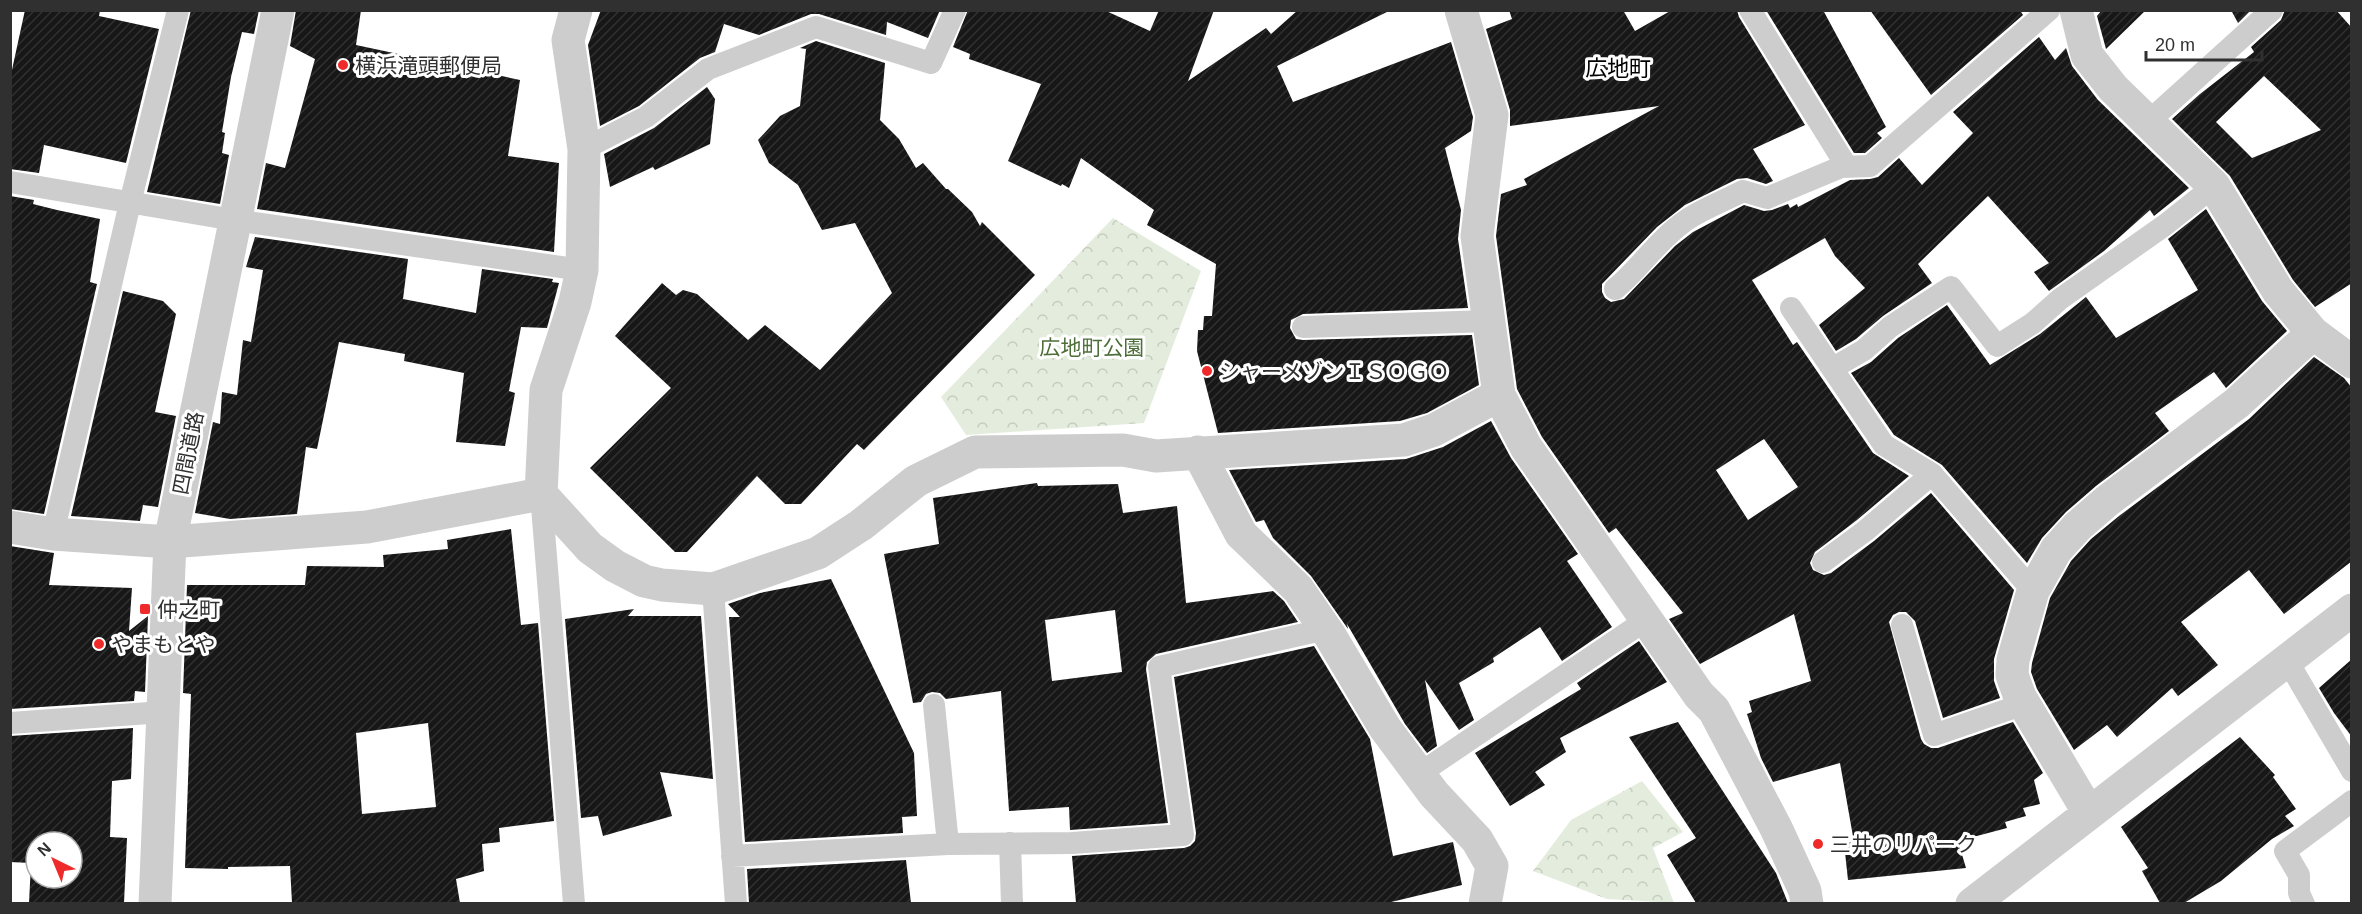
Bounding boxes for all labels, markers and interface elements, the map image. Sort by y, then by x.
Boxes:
scale bar [2146,24,2262,62]
text: 20 m [2155,35,2195,55]
place label: 横浜滝頭郵便局 [355,54,502,77]
district label: 広地町 [1585,56,1651,81]
marker: 横浜滝頭郵便局 [336,58,350,72]
park label: 広地町公園 [1040,336,1145,359]
place label: シャーメゾンＩＳＯＧＯ [1219,360,1449,383]
marker: シャーメゾンＩＳＯＧＯ [1200,364,1214,378]
street label: 四間道路 [169,410,207,496]
place label: 仲之町 [157,598,220,621]
marker: 仲之町 [138,602,152,616]
place label: やまもとや [111,633,216,656]
marker: やまもとや [92,637,106,651]
north arrow [24,830,84,890]
place label: 三井のリパーク [1830,833,1977,856]
marker: 三井のリパーク [1811,837,1825,851]
text: N [34,839,54,860]

